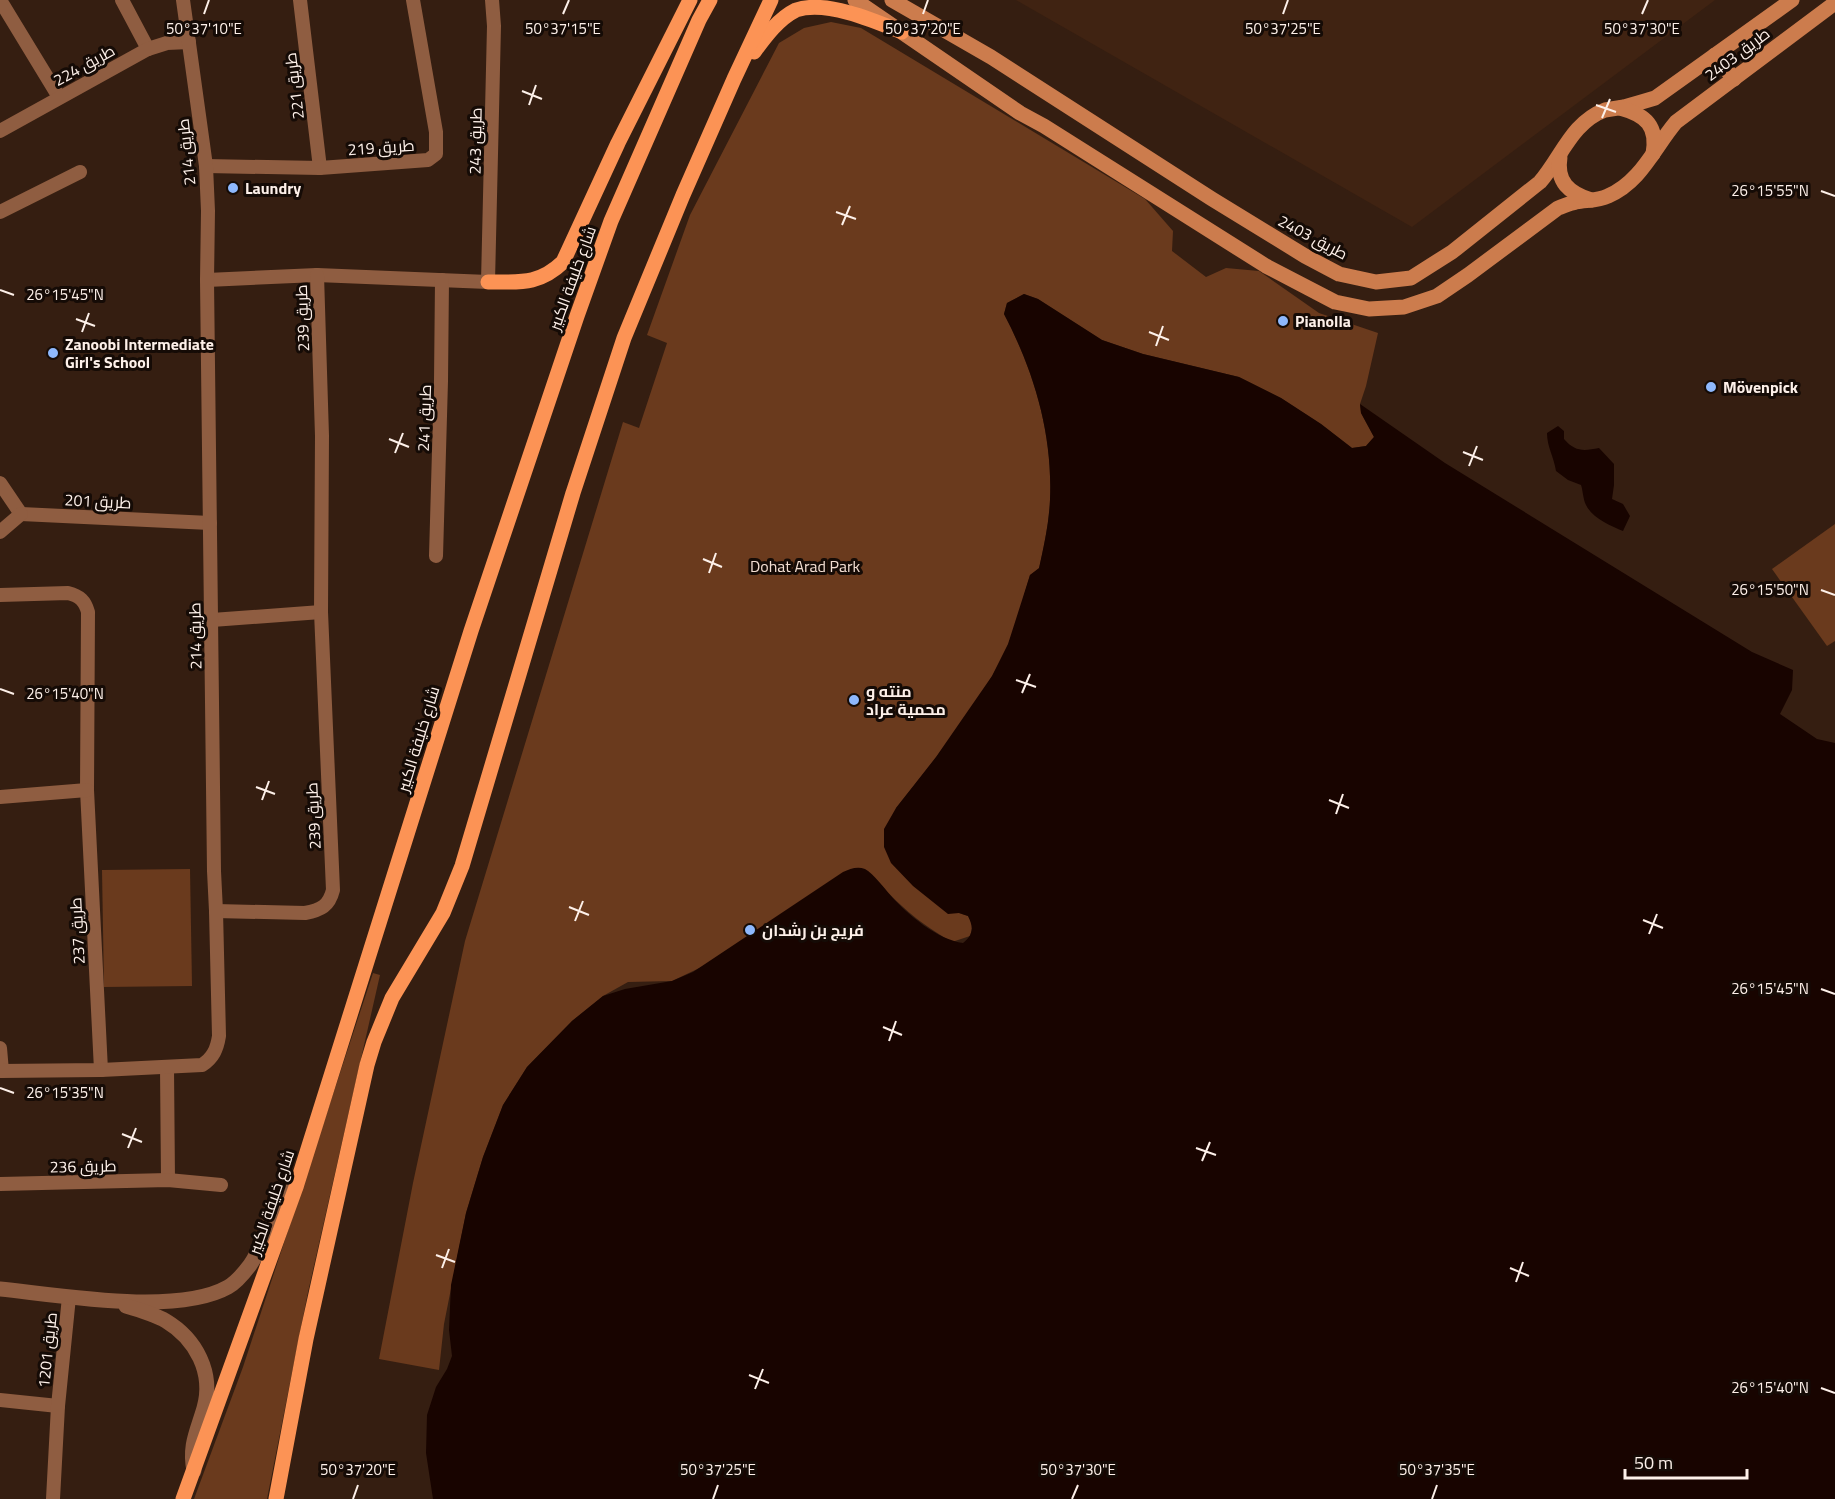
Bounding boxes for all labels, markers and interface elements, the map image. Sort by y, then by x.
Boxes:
text: 50°37'10"E [166,17,242,40]
text: 50°37'15"E [525,17,601,40]
text: 50°37'20"E [885,17,961,40]
text: 50°37'25"E [1245,17,1321,40]
text: 50°37'30"E [1604,17,1680,40]
street label: طريق 2403 [1699,22,1775,86]
street label: طريق 224 [49,38,119,92]
street label: طريق 221 [278,51,310,121]
street label: طريق 243 [462,107,488,175]
street label: طريق 214 [171,117,201,187]
street label: طريق 219 [347,133,415,161]
place label: Laundry [245,176,301,200]
text: 26°15'55"N [1731,179,1809,202]
marker: Laundry [226,181,240,195]
street label: طريق 2403 [1274,209,1352,265]
street label: شارع خليفة الكبير [542,222,602,334]
text: 26°15'45"N [26,283,104,306]
street label: طريق 239 [289,284,315,352]
place label: Pianolla [1295,309,1351,333]
marker: Pianolla [1276,314,1290,328]
place label: Zanoobi Intermediate Girl's School [65,332,214,374]
marker: Zanoobi Intermediate Girl's School [46,346,60,360]
place label: Mövenpick [1723,375,1799,399]
marker: Mövenpick [1704,380,1718,394]
street label: طريق 241 [411,384,437,452]
street label: طريق 201 [64,487,132,515]
park label: Dohat Arad Park [750,554,860,578]
text: 26°15'50"N [1731,578,1809,601]
street label: طريق 214 [182,602,208,670]
place label: منته و محمية عراد [866,679,946,721]
text: 26°15'40"N [26,682,104,705]
street label: شارع خليفة الكبير [390,683,445,796]
marker: منته و محمية عراد [847,693,861,707]
street label: طريق 239 [299,782,327,850]
street label: طريق 237 [63,897,91,965]
place label: فريج بن رشدان [762,918,864,942]
marker: فريج بن رشدان [743,923,757,937]
text: 26°15'45"N [1731,977,1809,1000]
text: 26°15'35"N [26,1081,104,1104]
street label: شارع خليفة الكبير [242,1146,300,1259]
street label: طريق 236 [49,1153,117,1179]
street label: طريق 1201 [31,1311,63,1389]
text: 26°15'40"N [1731,1376,1809,1399]
scale bar [1625,1442,1746,1480]
text: 50 m [1634,1449,1673,1476]
text: 50°37'20"E [320,1458,396,1481]
text: 50°37'25"E [680,1458,756,1481]
text: 50°37'30"E [1040,1458,1116,1481]
text: 50°37'35"E [1399,1458,1475,1481]

